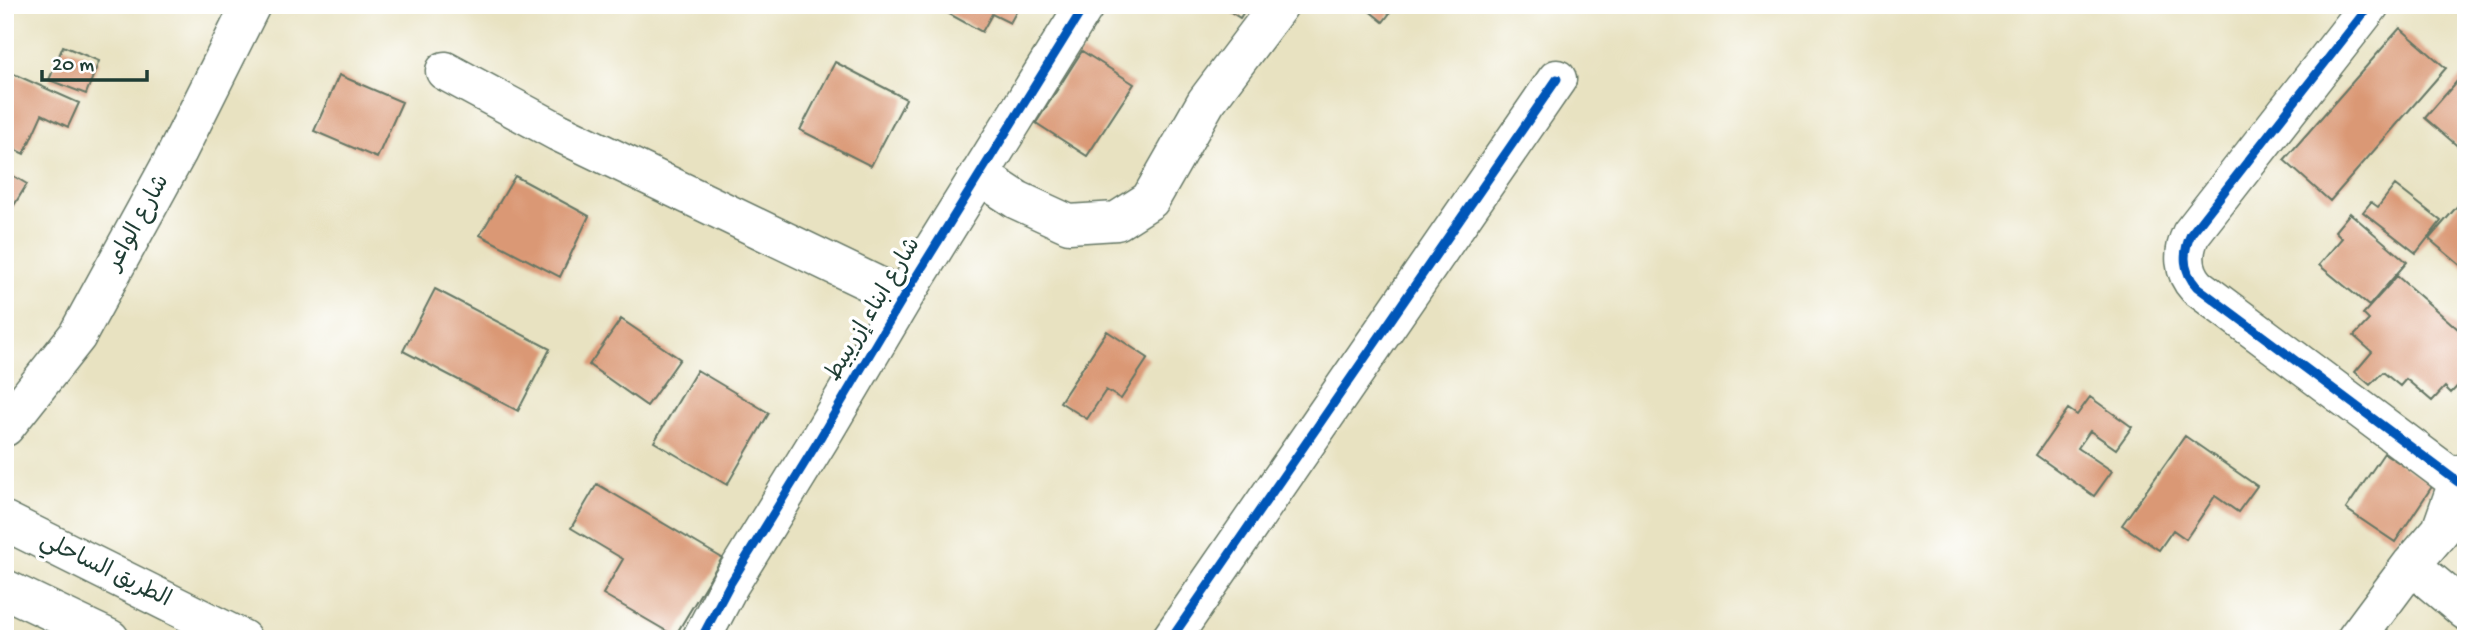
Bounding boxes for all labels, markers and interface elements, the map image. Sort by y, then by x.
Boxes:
scale bar [42,38,147,82]
text: 20 m [52,54,94,79]
street label: شارع الواعر [101,170,176,277]
street label: شارع ابناء إزريبيط [821,233,927,387]
street label: الطريق الساحلي [34,528,175,618]

